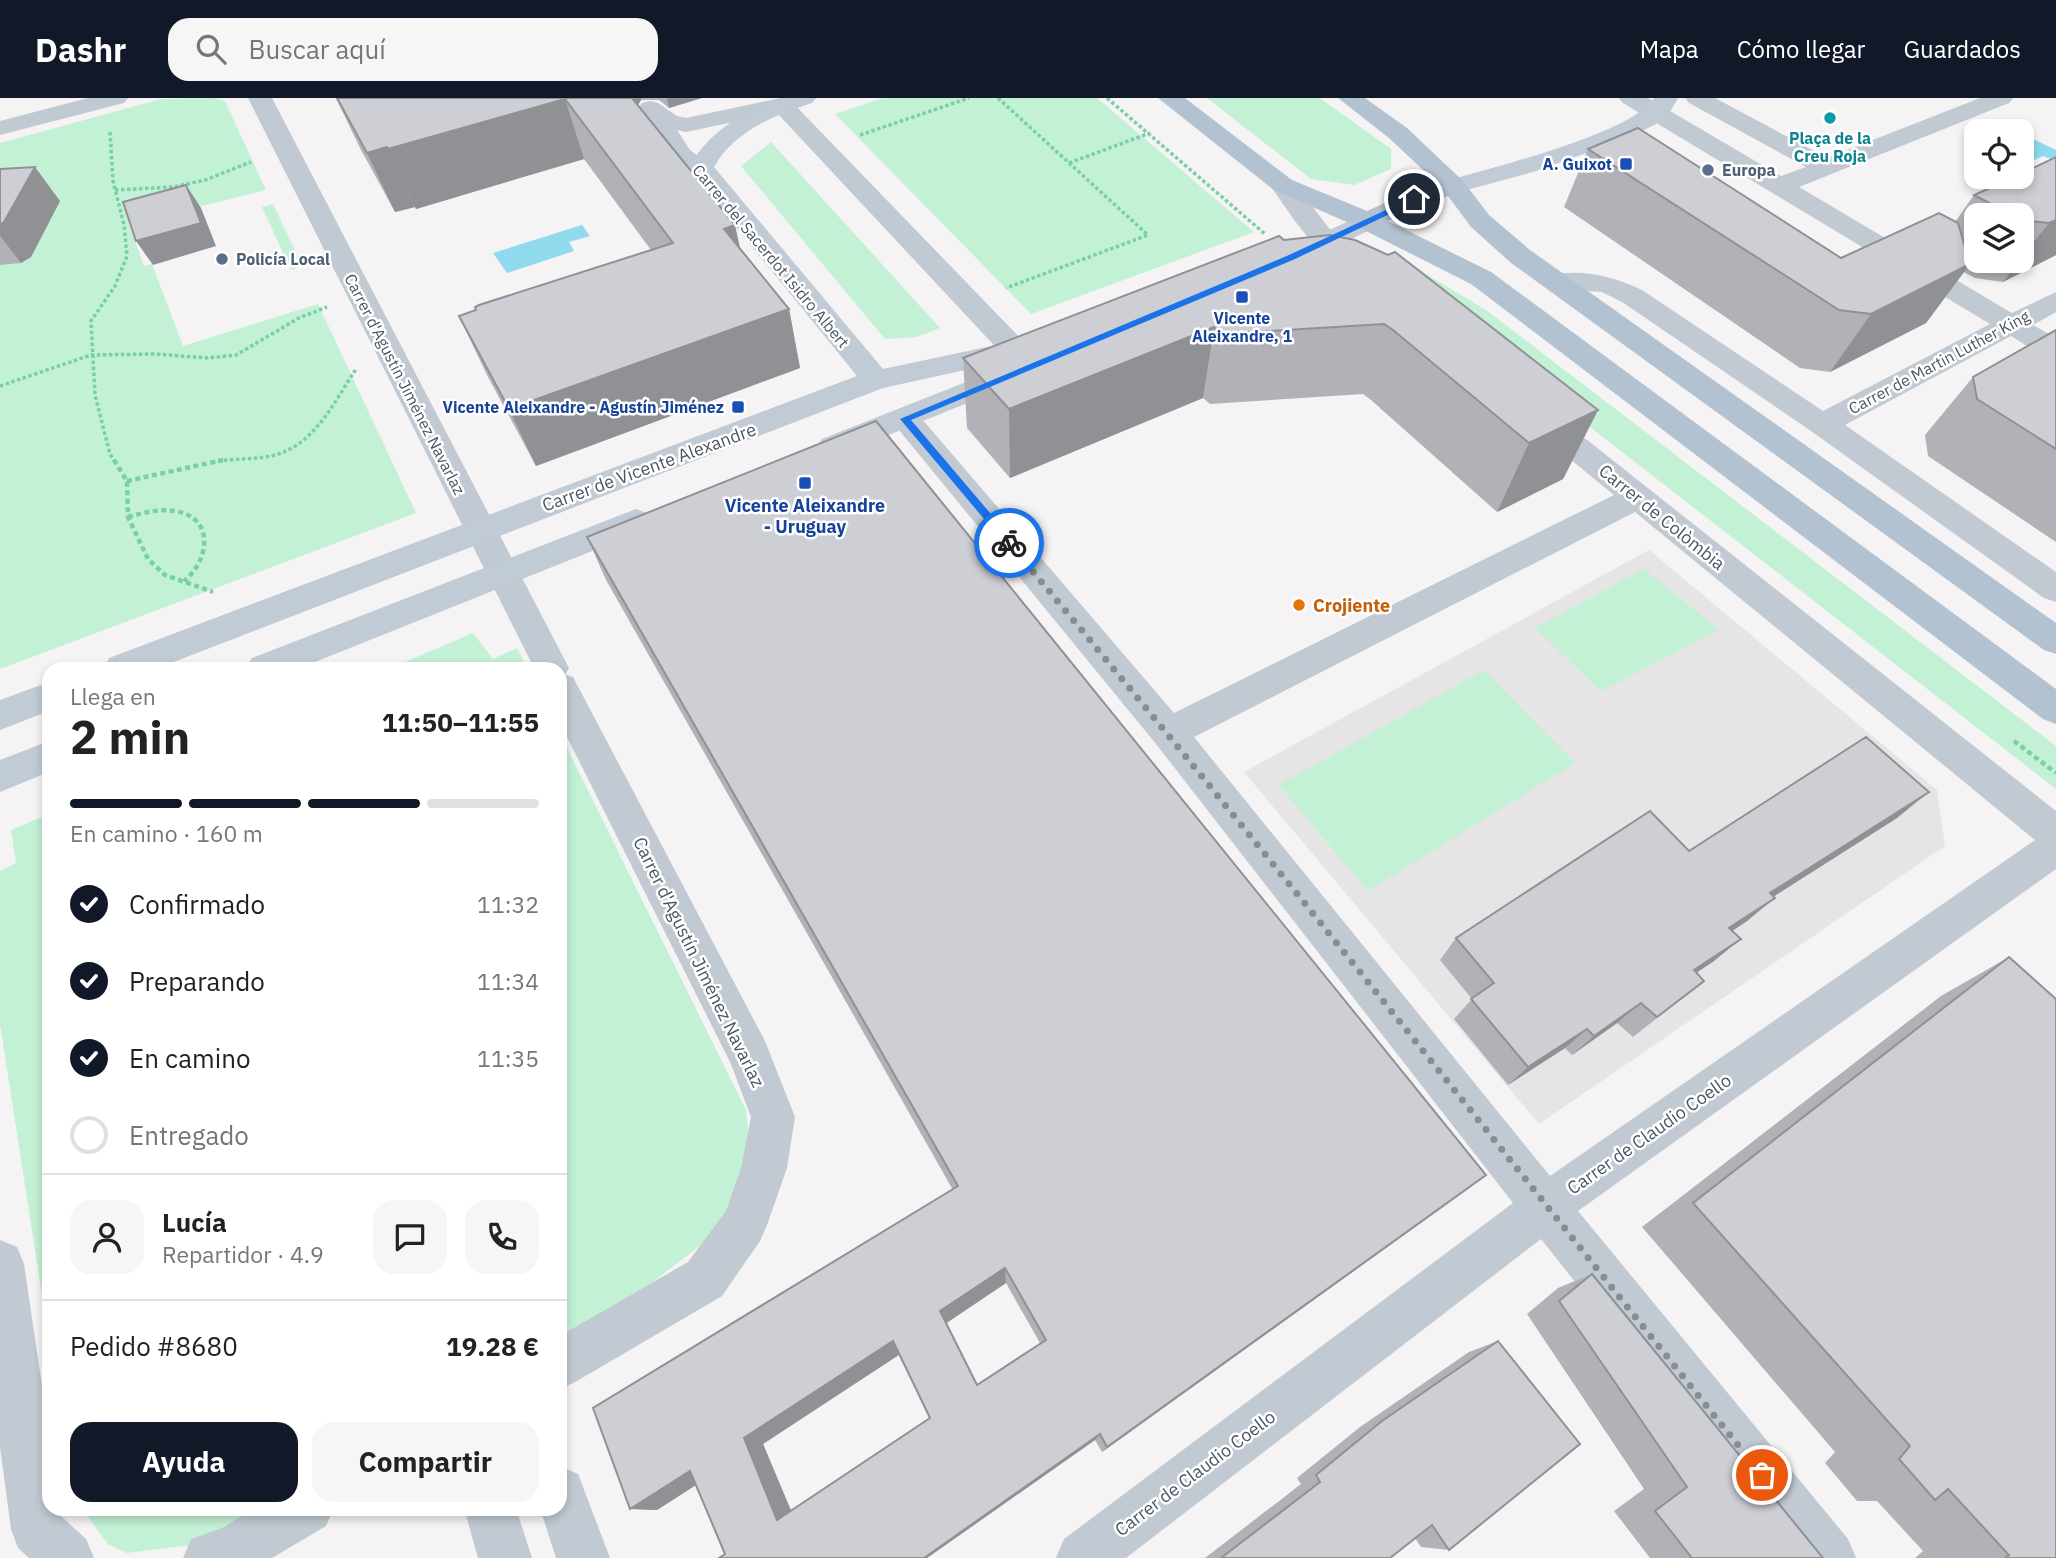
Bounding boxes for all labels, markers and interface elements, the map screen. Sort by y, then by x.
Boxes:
search box [168,18,658,81]
text: Dashr [35,28,126,71]
icon: search [192,30,230,68]
text: Buscar aquí [248,32,386,66]
text: Mapa [1640,33,1699,65]
text: Cómo llegar [1737,33,1865,65]
text: Guardados [1903,33,2021,65]
marker: Plaça de la Creu Roja [1822,110,1838,126]
map controls [1964,119,2034,273]
button: locate [1964,119,2034,189]
place label: Plaça de la Creu Roja [1789,128,1871,166]
place label: A. Guixot [1543,154,1612,174]
marker: A. Guixot [1618,156,1634,172]
street label: Carrer del Sacerdot Isidro Albert [688,160,854,352]
place label: Europa [1722,160,1776,180]
marker: Europa [1700,162,1716,178]
pin [1384,169,1444,229]
icon: home [1395,180,1433,218]
button: layers [1964,203,2034,273]
place label: Policía Local [236,249,330,269]
marker: Policía Local [214,251,230,267]
street label: Carrer d'Agustín Jiménez Navarlaz [340,270,470,498]
marker: Vicente Aleixandre, 1 [1234,289,1250,305]
street label: Carrer de Martin Luther King [1845,305,2033,418]
place label: Vicente Aleixandre, 1 [1192,308,1292,346]
place label: Vicente Aleixandre - Agustín Jiménez [443,397,724,417]
marker: Vicente Aleixandre - Agustín Jiménez [730,399,746,415]
street label: Carrer de Vicente Alexandre [539,418,759,516]
street label: Carrer de Colòmbia [1594,459,1730,575]
marker: Vicente Aleixandre - Uruguay [797,475,813,491]
place label: Vicente Aleixandre - Uruguay [725,494,885,538]
courier [974,508,1044,578]
icon: bike [990,524,1028,562]
place label: Crojiente [1313,594,1390,617]
marker: Crojiente [1291,597,1307,613]
text: Llega en [70,681,156,711]
text: 11:50–11:55 [382,705,539,739]
text: 2 min [70,707,190,767]
text: En camino · 160 m [70,818,263,848]
street label: Carrer d'Agustín Jiménez Navarlaz [628,833,770,1091]
icon: check [70,885,108,923]
text: Confirmado [129,887,265,921]
text: 11:32 [477,889,539,919]
icon: check [70,962,108,1000]
text: Preparando [129,964,265,998]
text: 11:34 [477,966,539,996]
icon: check [70,1039,108,1077]
text: En camino [129,1041,251,1075]
text: 11:35 [477,1043,539,1073]
street label: Carrer de Claudio Coello [1562,1069,1736,1199]
text: Entregado [129,1118,249,1152]
button: person [70,1200,144,1274]
button: chat [373,1200,447,1274]
button: phone [465,1200,539,1274]
text: Lucía [162,1205,227,1239]
text: Repartidor · 4.9 [162,1239,324,1269]
text: Pedido #8680 [70,1329,238,1363]
text: 19.28 € [446,1329,539,1363]
street label: Carrer de Claudio Coello [1110,1405,1280,1541]
button: Ayuda [70,1422,298,1502]
button: Compartir [312,1422,539,1502]
pin [1732,1445,1792,1505]
icon: bag [1743,1456,1781,1494]

